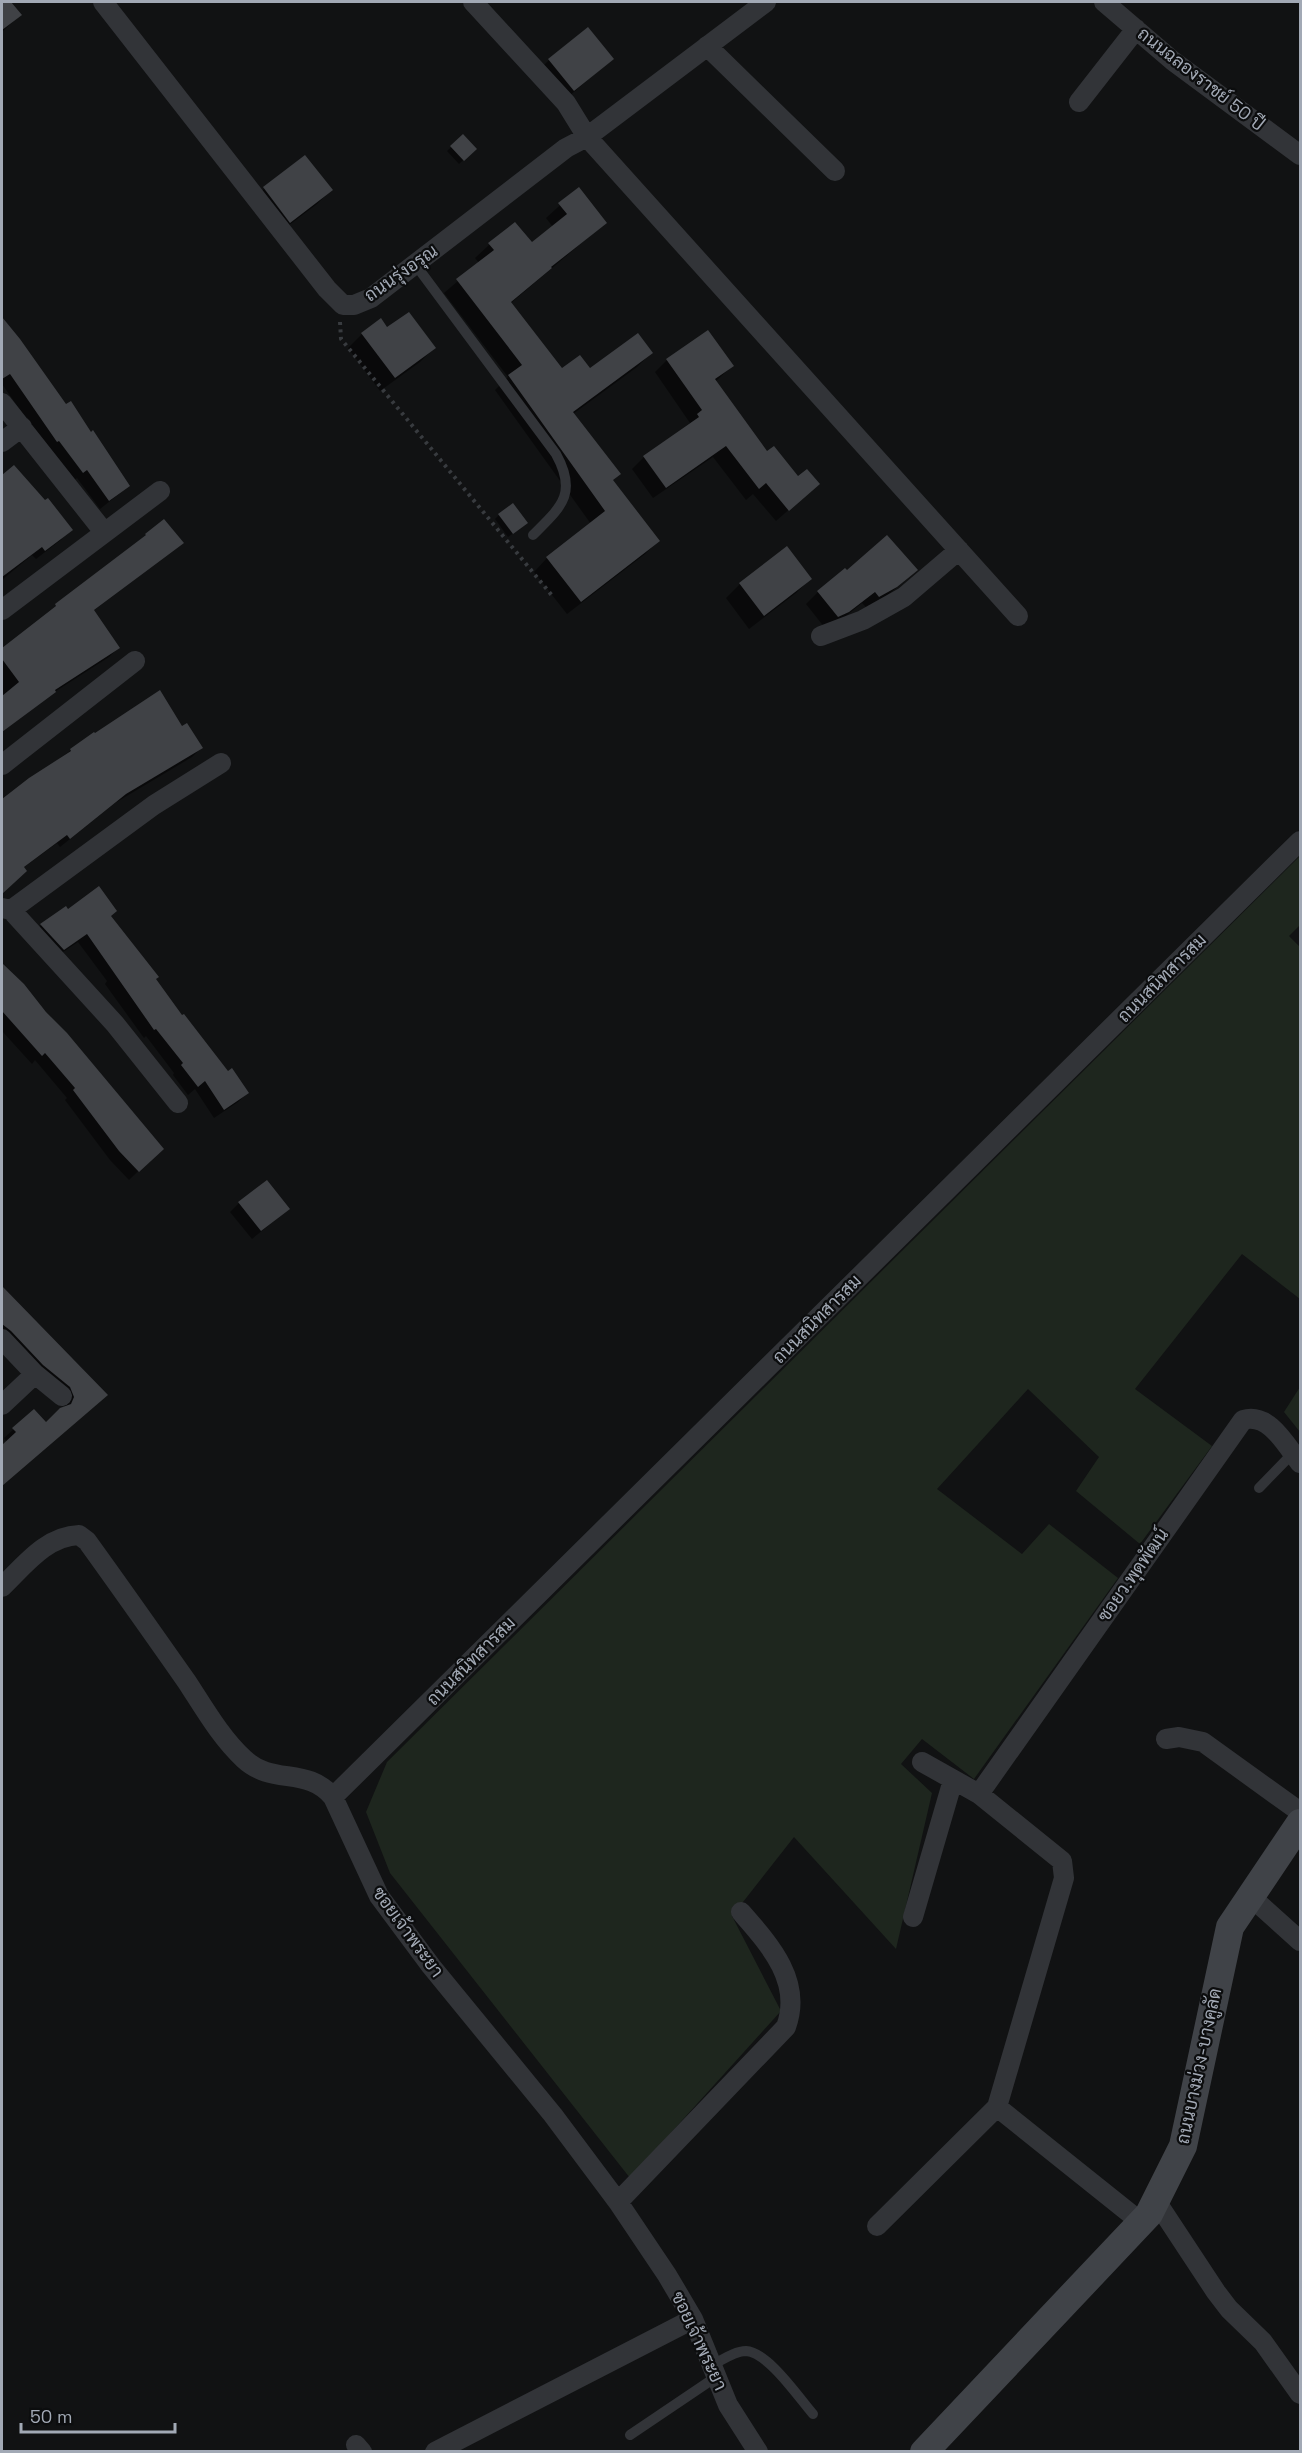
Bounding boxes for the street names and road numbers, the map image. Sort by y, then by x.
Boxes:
street label: ถนนฉลองราชย์ 50 ปี [1133,21,1270,135]
street label: ถนนรุ่งอรุณ [360,239,443,307]
street label: ถนนสนิทสารสม [1112,928,1211,1027]
street label: ถนนสนิทสารสม [767,1269,866,1368]
street label: ซอยว.พุดพัฒน์ [1091,1523,1174,1626]
street label: ถนนสนิทสารสม [421,1611,520,1710]
street label: ซอยเจ้าพระยา [368,1882,449,1982]
street label: ถนนบางม่วง-บางคูลัด [1171,1986,1228,2146]
street label: ซอยเจ้าพระยา [667,2288,732,2394]

